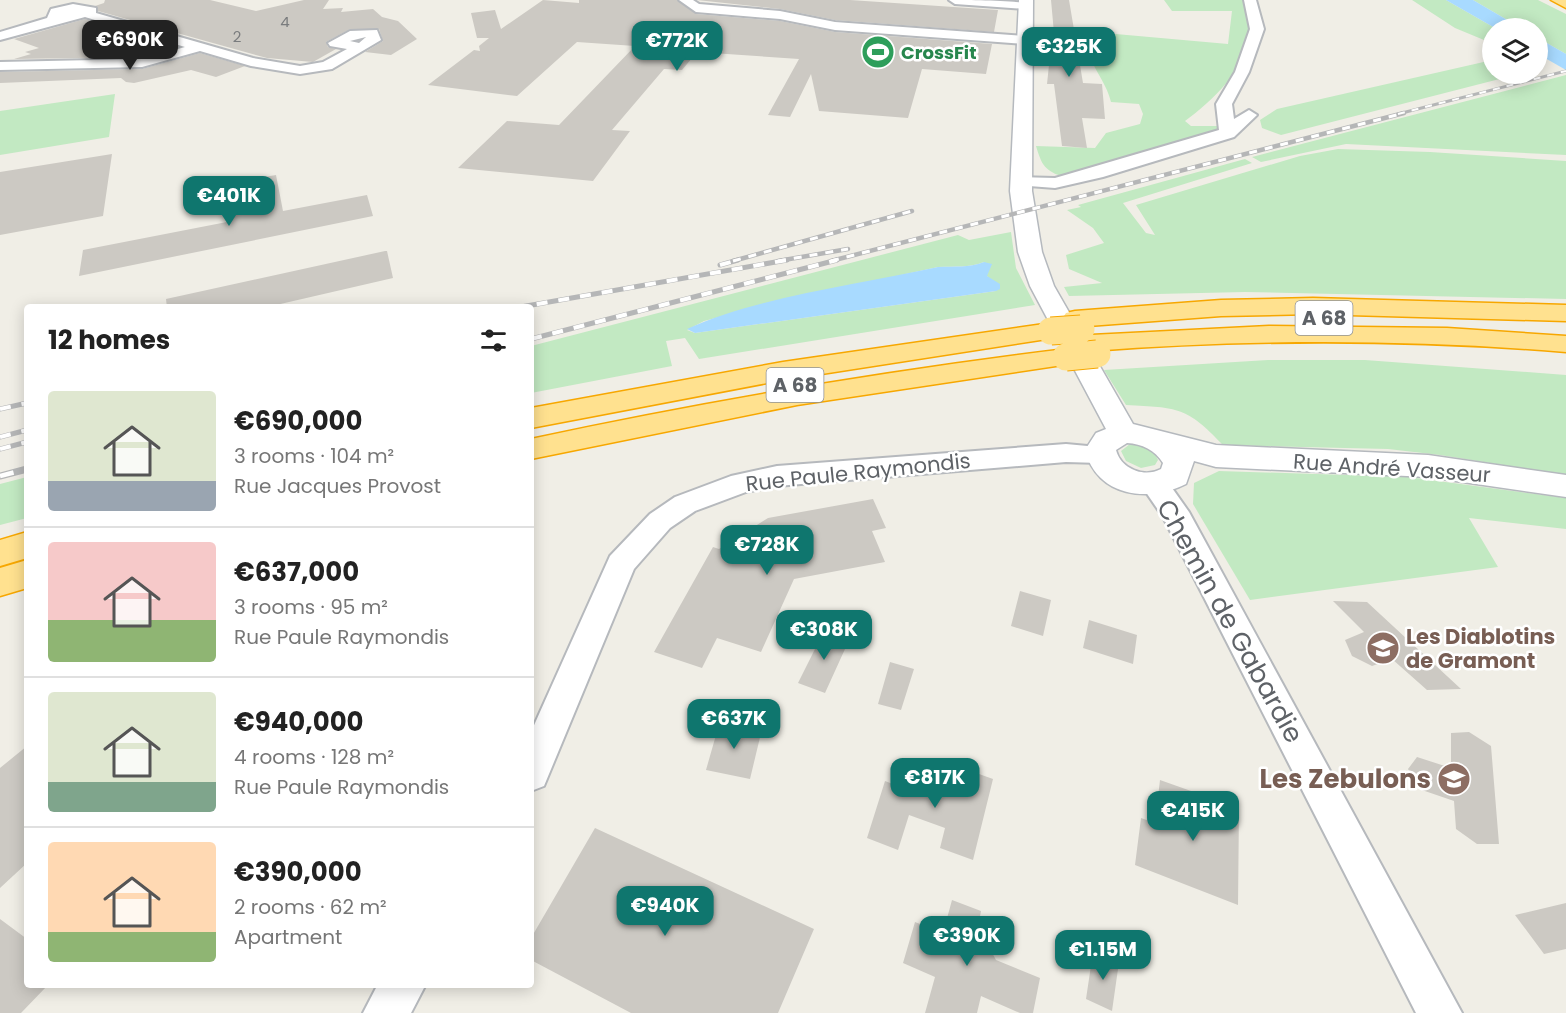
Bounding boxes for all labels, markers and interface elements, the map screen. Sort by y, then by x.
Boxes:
house number: 4 [280,11,290,32]
map controls [1482,18,1548,84]
button: layers [1482,18,1548,84]
pin: €690K [88,20,172,71]
pin: €772K [635,21,719,72]
text: €690K [96,25,164,53]
house number: 2 [233,26,241,47]
text: €772K [646,26,708,54]
pin: €325K [1027,27,1111,78]
text: €325K [1036,32,1102,60]
sports icon: CrossFit [860,34,896,70]
place label: CrossFit [901,40,976,65]
pin: €401K [187,176,271,227]
text: €401K [197,181,261,209]
road number: A 68 [1296,301,1352,335]
text: 12 homes [48,322,170,358]
icon: filters [477,324,510,357]
road number: A 68 [766,368,824,402]
text: €690,000 [234,403,363,439]
icon: home [96,415,168,487]
text: 3 rooms · 104 m² [234,442,394,470]
street label: Rue Paule Raymondis [744,446,972,498]
street label: Rue André Vasseur [1292,447,1492,489]
text: Rue Jacques Provost [234,472,441,500]
street label: Chemin de Gabardie [1148,493,1312,749]
pin: €728K [725,525,809,576]
text: €728K [735,530,799,558]
text: €637,000 [234,554,359,590]
icon: home [96,566,168,638]
text: 3 rooms · 95 m² [234,593,388,621]
pin: €308K [782,610,866,661]
text: €308K [790,615,858,643]
place label: Les Diablotins de Gramont [1406,622,1555,675]
text: Rue Paule Raymondis [234,623,449,651]
school or university icon: Les Diablotins de Gramont [1365,630,1401,666]
pin: €637K [692,699,776,750]
text: €940,000 [234,704,364,740]
text: €637K [701,704,767,732]
icon: home [96,716,168,788]
text: 4 rooms · 128 m² [234,743,394,771]
pin: €817K [893,758,977,809]
place label: Les Zebulons [1260,761,1431,797]
school or university icon: Les Zebulons [1436,761,1472,797]
text: €817K [904,763,966,791]
text: Rue Paule Raymondis [234,773,449,801]
pin: €415K [1151,791,1235,842]
text: €415K [1161,796,1225,824]
text: €390,000 [234,854,362,890]
icon: home [96,866,168,938]
pin: €940K [623,886,707,937]
text: €940K [631,891,699,919]
text: 2 rooms · 62 m² [234,893,387,921]
pin: €390K [925,916,1009,967]
text: €390K [933,921,1001,949]
text: Apartment [234,923,342,951]
pin: €1.15M [1054,930,1152,981]
text: €1.15M [1069,935,1137,963]

